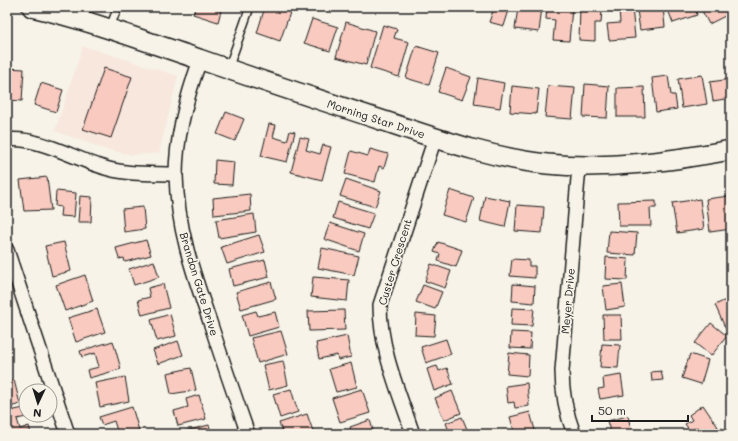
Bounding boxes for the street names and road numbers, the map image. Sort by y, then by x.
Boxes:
street label: Morning Star Drive [325,96,427,142]
street label: Custer Crescent [374,217,415,307]
street label: Brandon Gate Drive [177,230,222,338]
street label: Meyer Drive [557,267,578,335]

